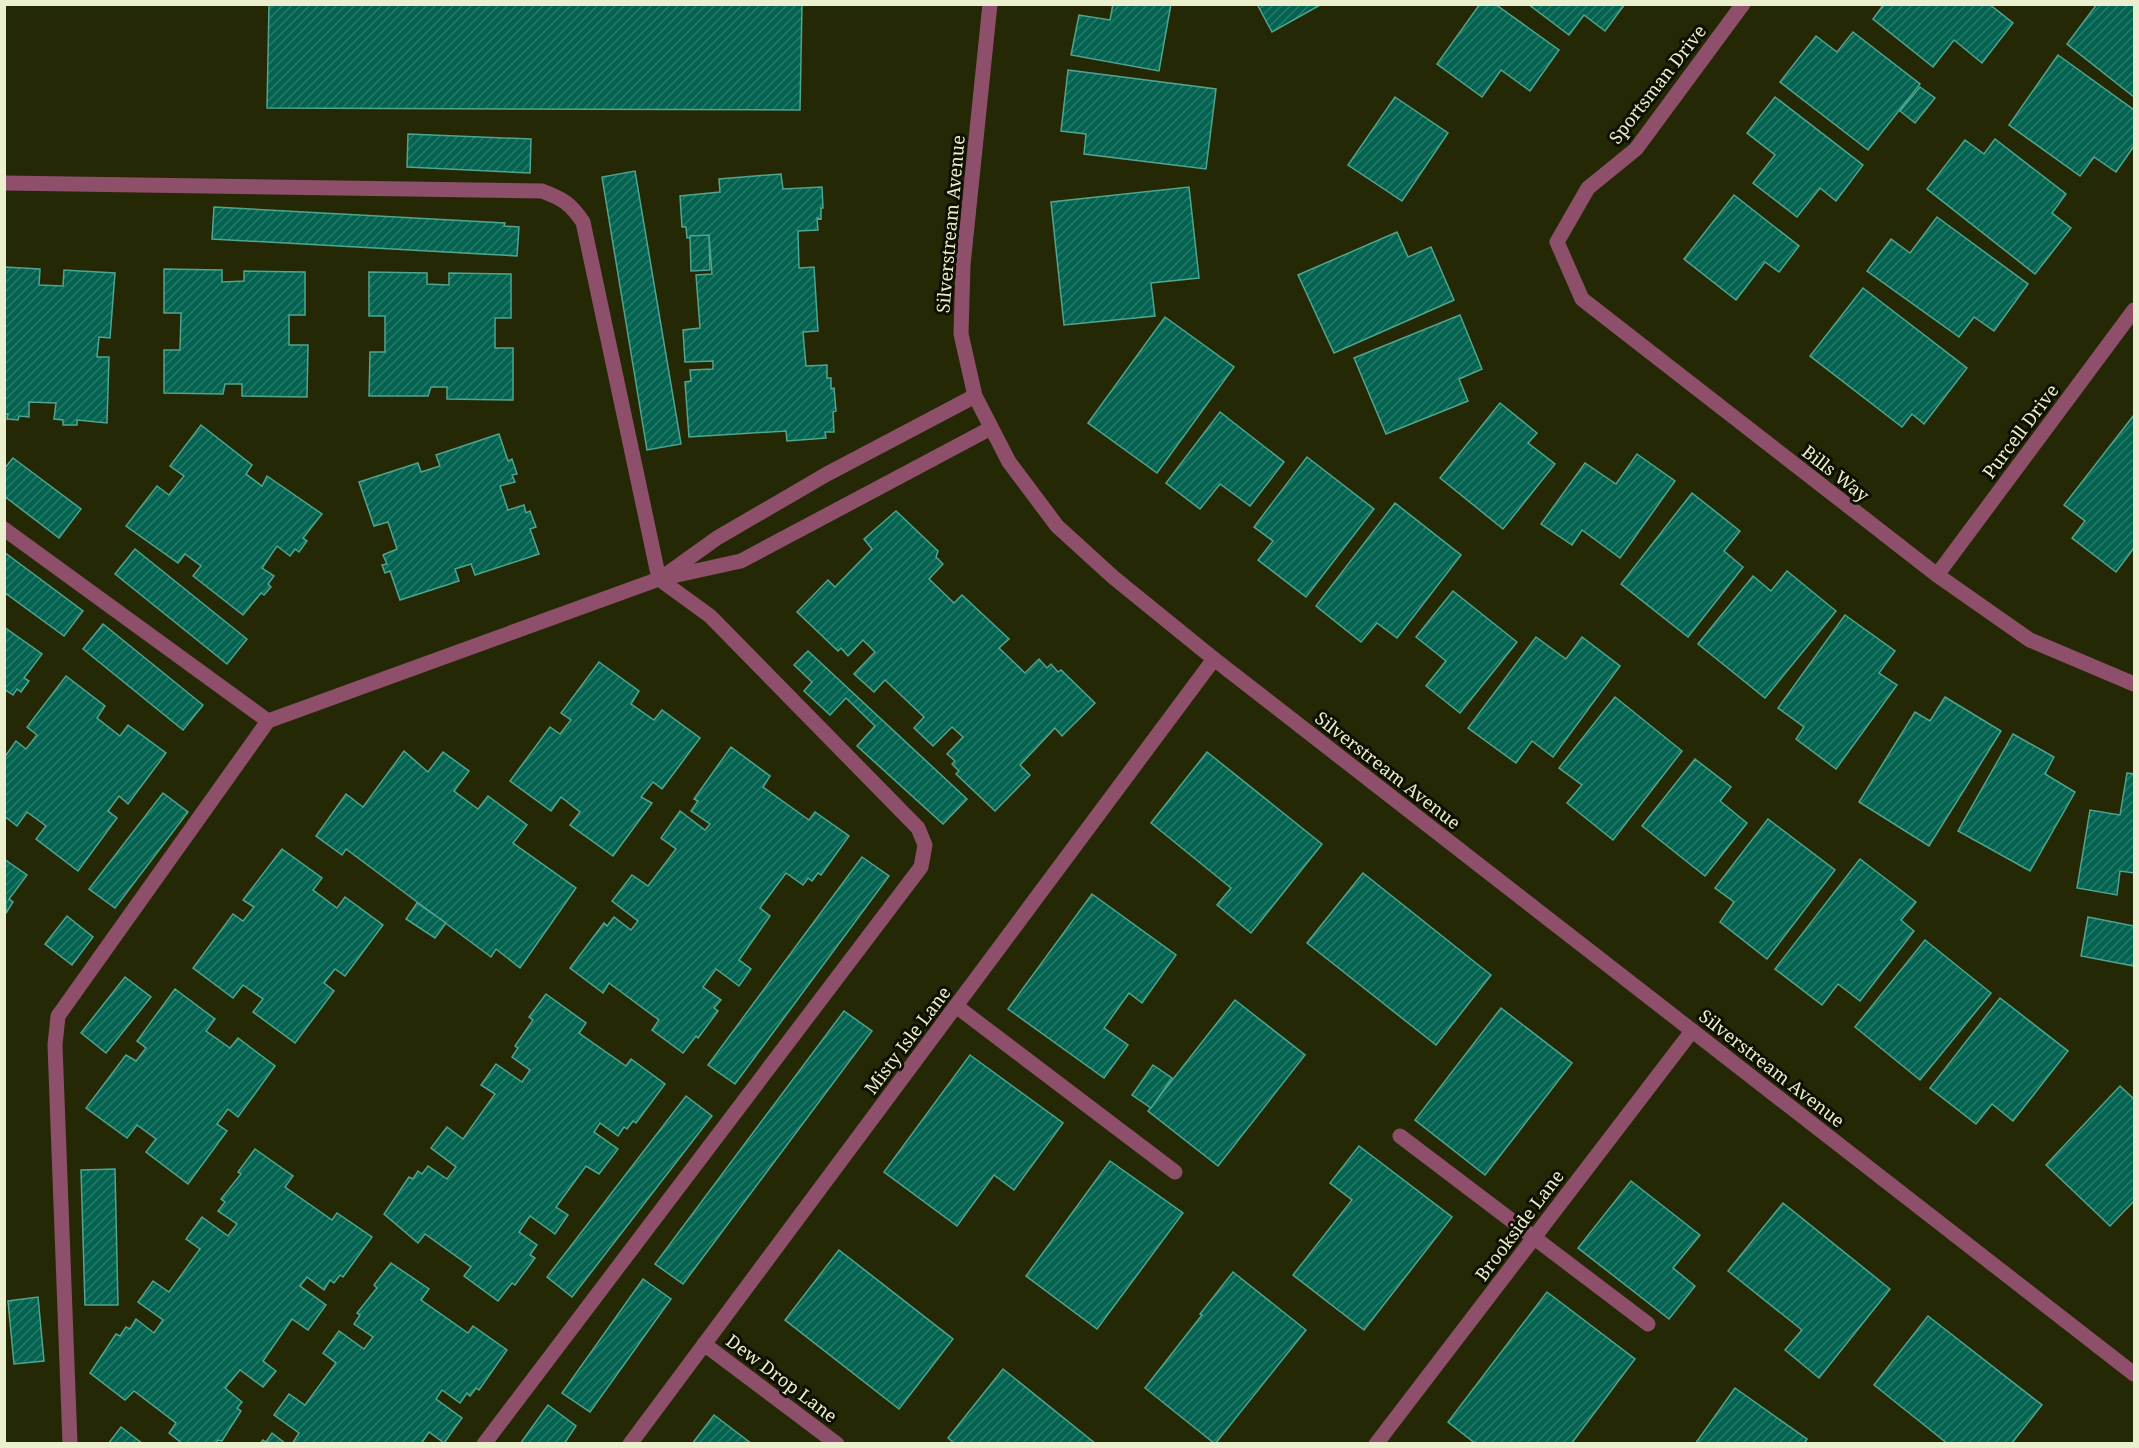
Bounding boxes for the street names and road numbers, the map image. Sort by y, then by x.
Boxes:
street label: Sportsman Drive [1603,19,1711,149]
street label: Silverstream Avenue [930,134,970,314]
street label: Purcell Drive [1977,379,2063,483]
street label: Bills Way [1797,439,1875,507]
street label: Silverstream Avenue [1310,706,1466,834]
street label: Misty Isle Lane [859,981,955,1099]
street label: Silverstream Avenue [1694,1004,1850,1132]
street label: Brookside Lane [1469,1165,1569,1285]
street label: Dew Drop Lane [722,1328,842,1428]

